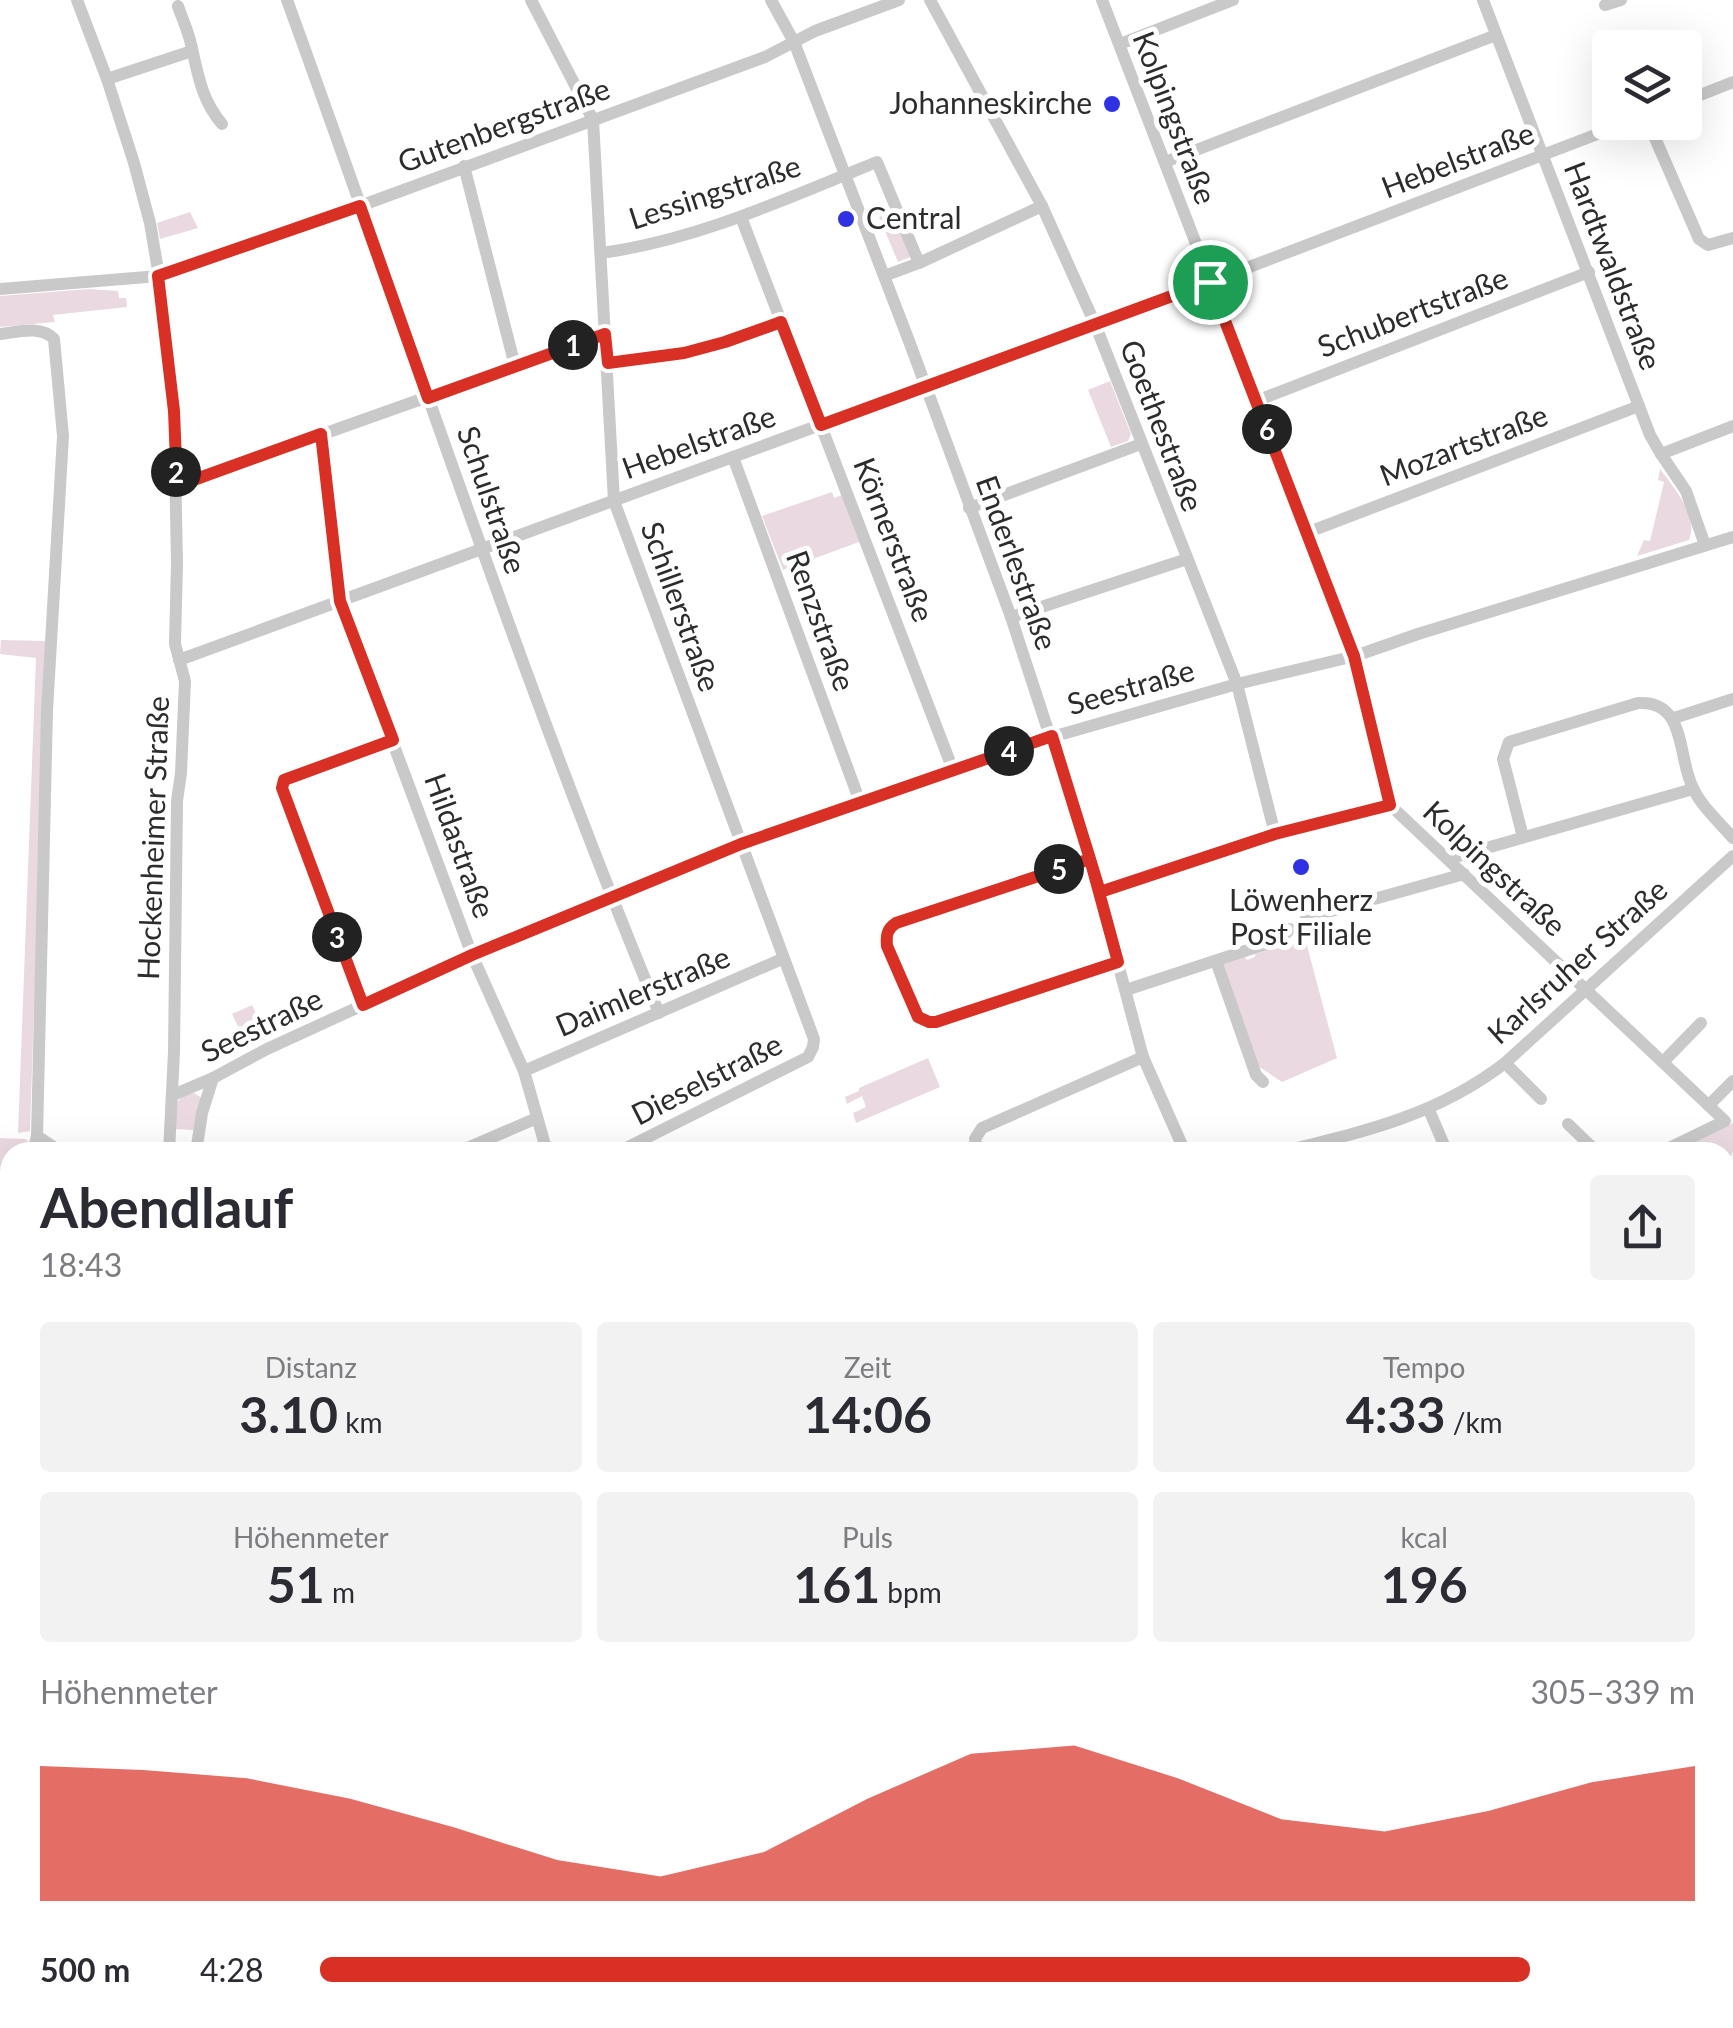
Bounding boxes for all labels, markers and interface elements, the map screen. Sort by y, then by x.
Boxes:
street label: Kolpingstraße [1126,26,1225,209]
map controls [1592,30,1702,140]
button: layers [1592,30,1702,140]
street label: Gutenbergstraße [392,69,614,179]
place label: Johanneskirche [889,84,1092,120]
marker: Johanneskirche [1101,93,1123,115]
street label: Hebelstraße [1376,114,1539,205]
street label: Lessingstraße [624,146,805,236]
street label: Hardtwaldstraße [1558,156,1670,374]
place label: Central [866,199,962,235]
marker: Central [835,208,857,230]
pin [1168,240,1253,325]
icon: arrive [1183,255,1238,310]
street label: Schubertstraße [1312,258,1513,364]
pin: 1 [548,320,598,370]
text: 1 [565,328,581,362]
street label: Goethestraße [1114,335,1212,516]
street label: Mozartstraße [1374,396,1552,493]
street label: Hebelstraße [617,397,780,485]
pin: 6 [1242,404,1292,454]
text: 6 [1259,412,1275,446]
street label: Schulstraße [451,421,535,578]
pin: 2 [151,447,201,497]
street label: Körnerstraße [847,452,943,626]
text: 2 [168,455,184,489]
street label: Enderlestraße [970,470,1066,654]
street label: Schillerstraße [635,517,729,696]
street label: Renzstraße [780,545,864,695]
street label: Seestraße [1063,651,1198,721]
street label: Hockenheimer Straße [129,695,175,981]
pin: 4 [984,726,1034,776]
text: 4 [1001,734,1017,768]
street label: Hildastraße [418,768,504,923]
street label: Kolpingstraße [1417,792,1574,943]
pin: 5 [1034,844,1084,894]
text: 5 [1051,852,1067,886]
marker: Löwenherz Post Filiale [1290,856,1312,878]
street label: Karlsruher Straße [1479,870,1674,1051]
place label: Löwenherz Post Filiale [1229,881,1373,951]
pin: 3 [312,912,362,962]
text: 3 [329,920,345,954]
street label: Daimlerstraße [550,937,735,1043]
street label: Seestraße [195,979,328,1069]
street label: Dieselstraße [625,1025,787,1131]
text: Abendlauf [40,1174,293,1240]
button: share [1590,1175,1695,1280]
text: 18:43 [40,1245,122,1284]
text: Distanz [265,1350,357,1384]
text: Zeit [844,1350,891,1384]
text: Tempo [1383,1350,1465,1384]
text: 3.10 [239,1384,338,1444]
text: 14:06 [803,1384,932,1444]
text: 4:33 [1346,1384,1446,1444]
text: km [338,1405,382,1439]
text: /km [1446,1405,1503,1439]
text: Höhenmeter [233,1520,389,1554]
text: Puls [842,1520,893,1554]
text: kcal [1401,1520,1448,1554]
text: 51 [267,1554,325,1614]
text: 161 [793,1554,880,1614]
text: 196 [1381,1554,1468,1614]
text: m [325,1575,355,1609]
text: bpm [880,1575,942,1609]
text: Höhenmeter [40,1672,218,1711]
text: 305–339 m [1531,1672,1695,1711]
text: 500 m [40,1950,130,1989]
text: 4:28 [200,1950,264,1989]

